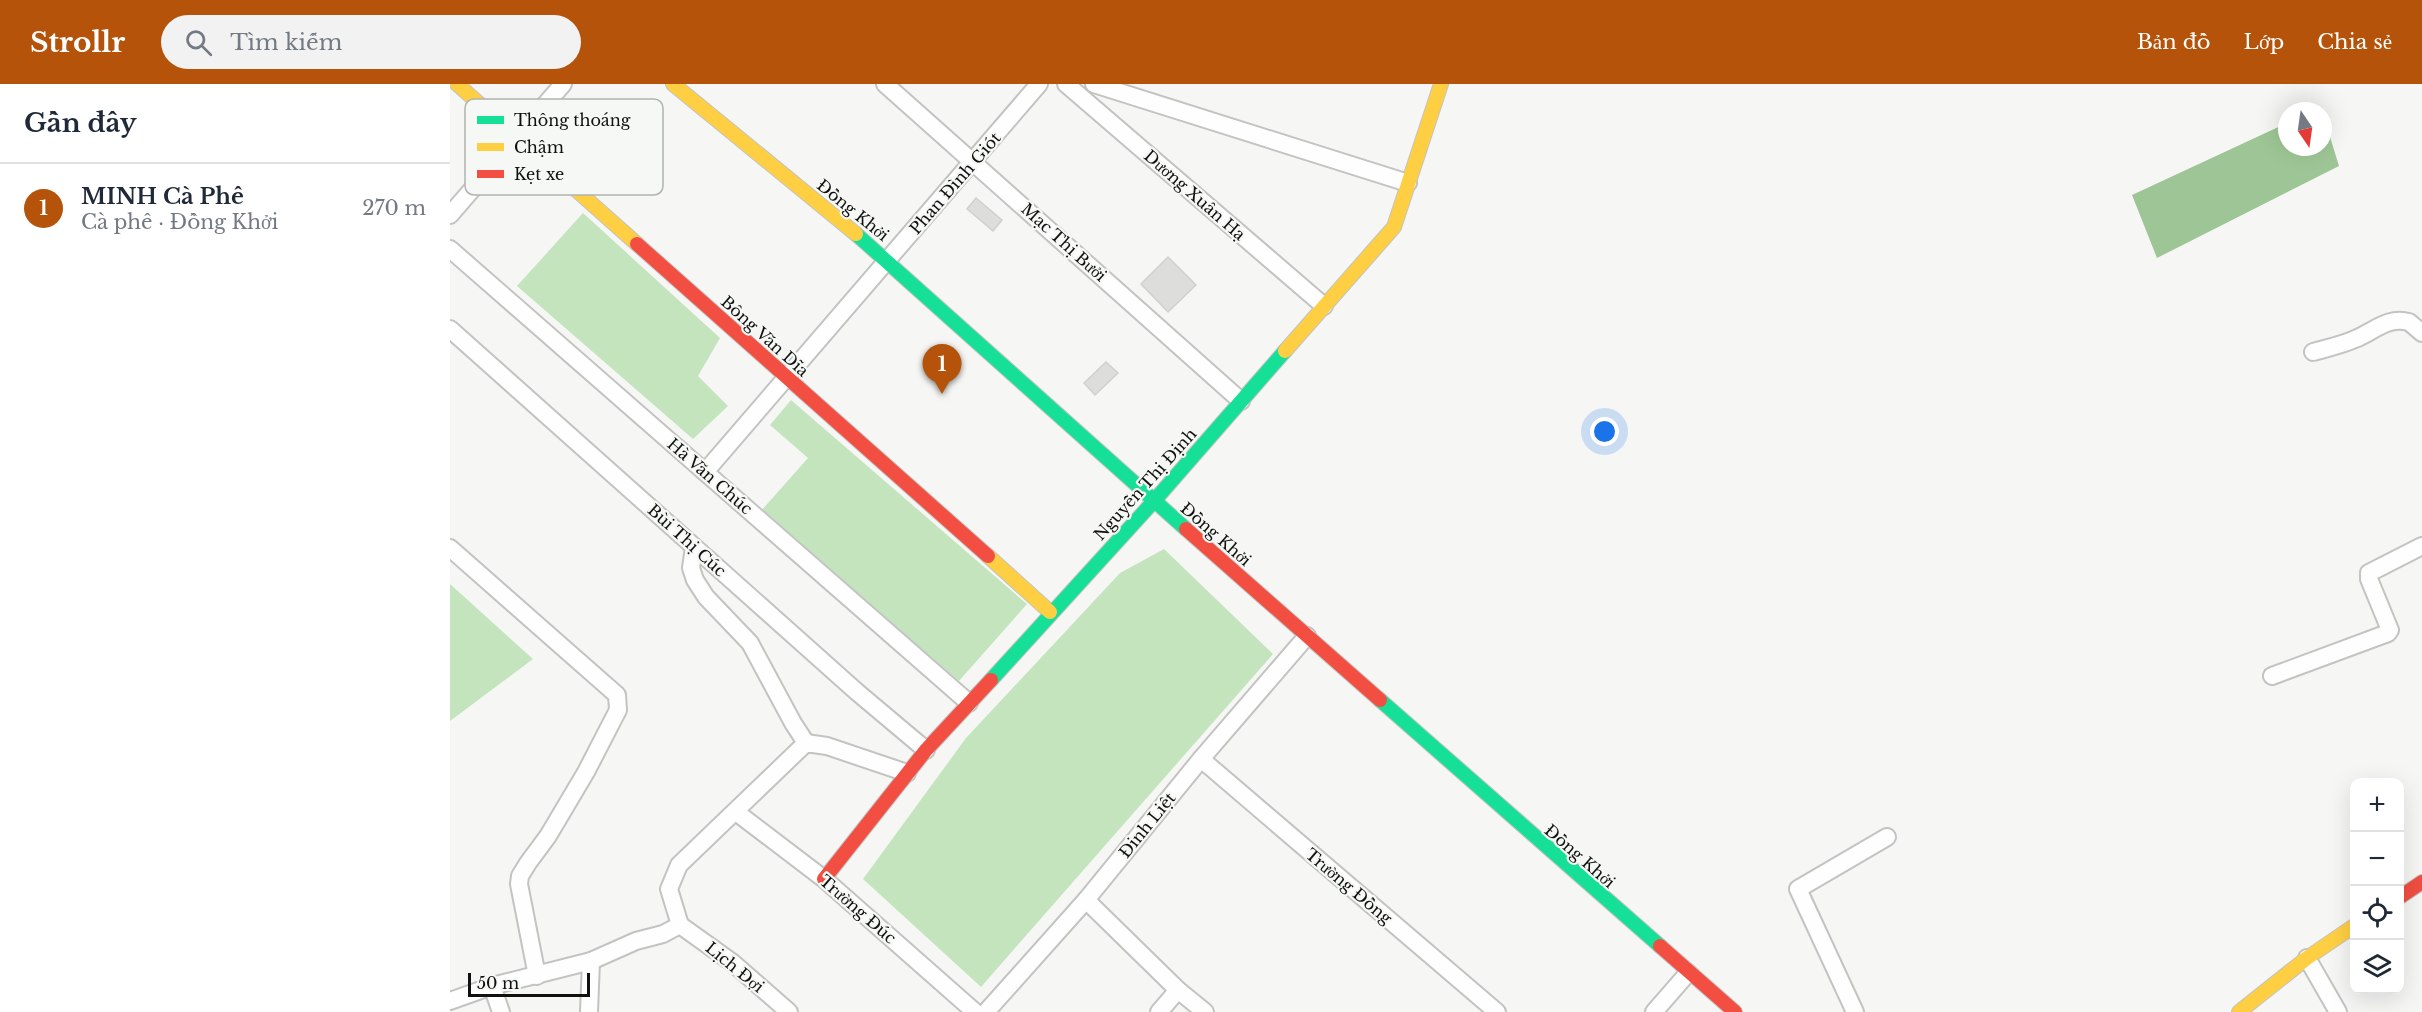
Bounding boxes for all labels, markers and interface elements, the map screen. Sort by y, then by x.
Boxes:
search box [161,15,581,69]
text: Strollr [30,25,125,60]
icon: search [182,26,215,59]
text: Tìm kiếm [230,29,342,56]
text: Bản đồ [2137,29,2211,55]
text: Lớp [2244,29,2284,55]
text: Chia sẻ [2317,29,2392,55]
legend [465,99,663,195]
north arrow [2278,102,2332,156]
text: Gần đây [24,107,137,139]
text: Thông thoáng [514,110,631,130]
street label: Phan Đình Giót [905,128,1005,238]
text: Chậm [514,137,564,157]
street label: Dương Xuân Hạ [1140,146,1250,245]
text: Kẹt xe [514,164,564,184]
street label: Đồng Khởi [813,175,894,245]
text: MINH Cà Phê [81,183,244,210]
text: 1 [39,196,48,220]
text: 270 m [362,196,426,220]
street label: Mạc Thị Bưởi [1017,199,1111,286]
text: Cà phê · Đồng Khởi [81,210,278,234]
street label: Bông Văn Dĩa [717,291,813,381]
pin: 1 [922,344,962,394]
your location [1590,417,1619,446]
street label: Nguyễn Thị Định [1089,424,1201,544]
street label: Hà Văn Chúc [663,434,757,519]
street label: Đồng Khởi [1177,498,1256,570]
street label: Bùi Thị Cúc [644,500,731,581]
map controls [2350,778,2404,994]
button: + [2350,778,2404,832]
street label: Đinh Liệt [1115,788,1179,862]
street label: Đồng Khởi [1541,820,1620,892]
button: − [2350,832,2404,886]
street label: Trường Đồng [1302,844,1397,928]
street label: Trường Đúc [816,870,901,948]
button: locate [2350,886,2404,940]
street label: Lịch Đợi [702,937,769,997]
button: layers [2350,940,2404,994]
scale bar [468,970,590,998]
text: 50 m [477,973,519,993]

